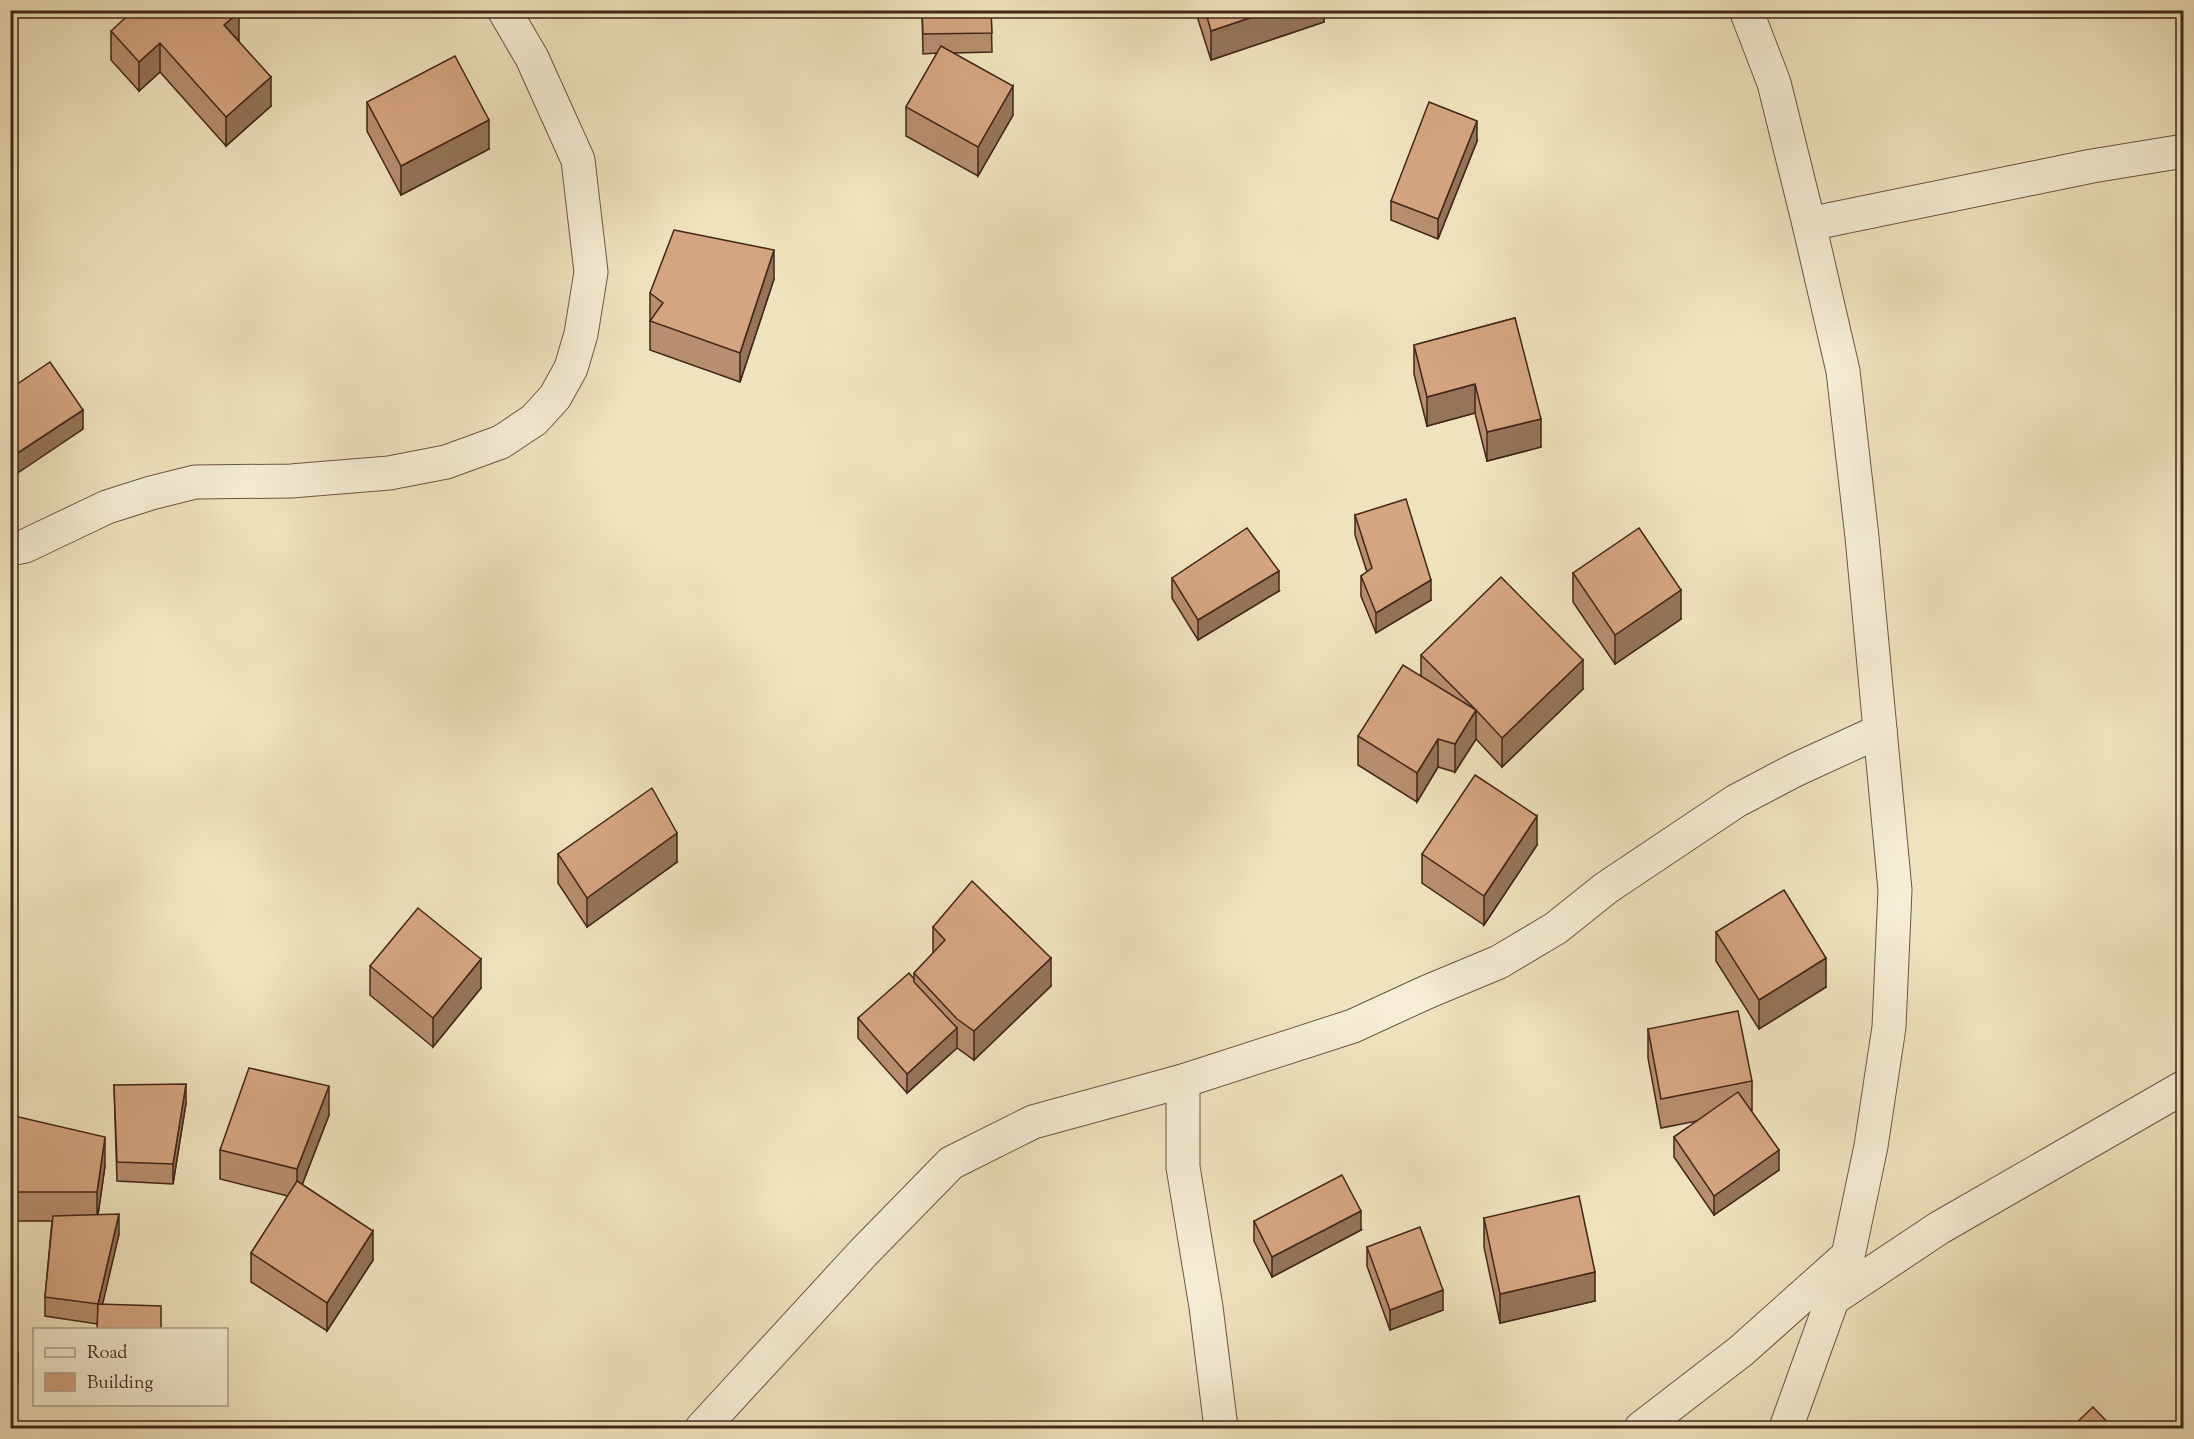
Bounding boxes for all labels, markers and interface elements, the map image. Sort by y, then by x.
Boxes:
legend [33,1328,228,1406]
text: Road [87,1341,127,1367]
text: Building [87,1371,153,1397]

